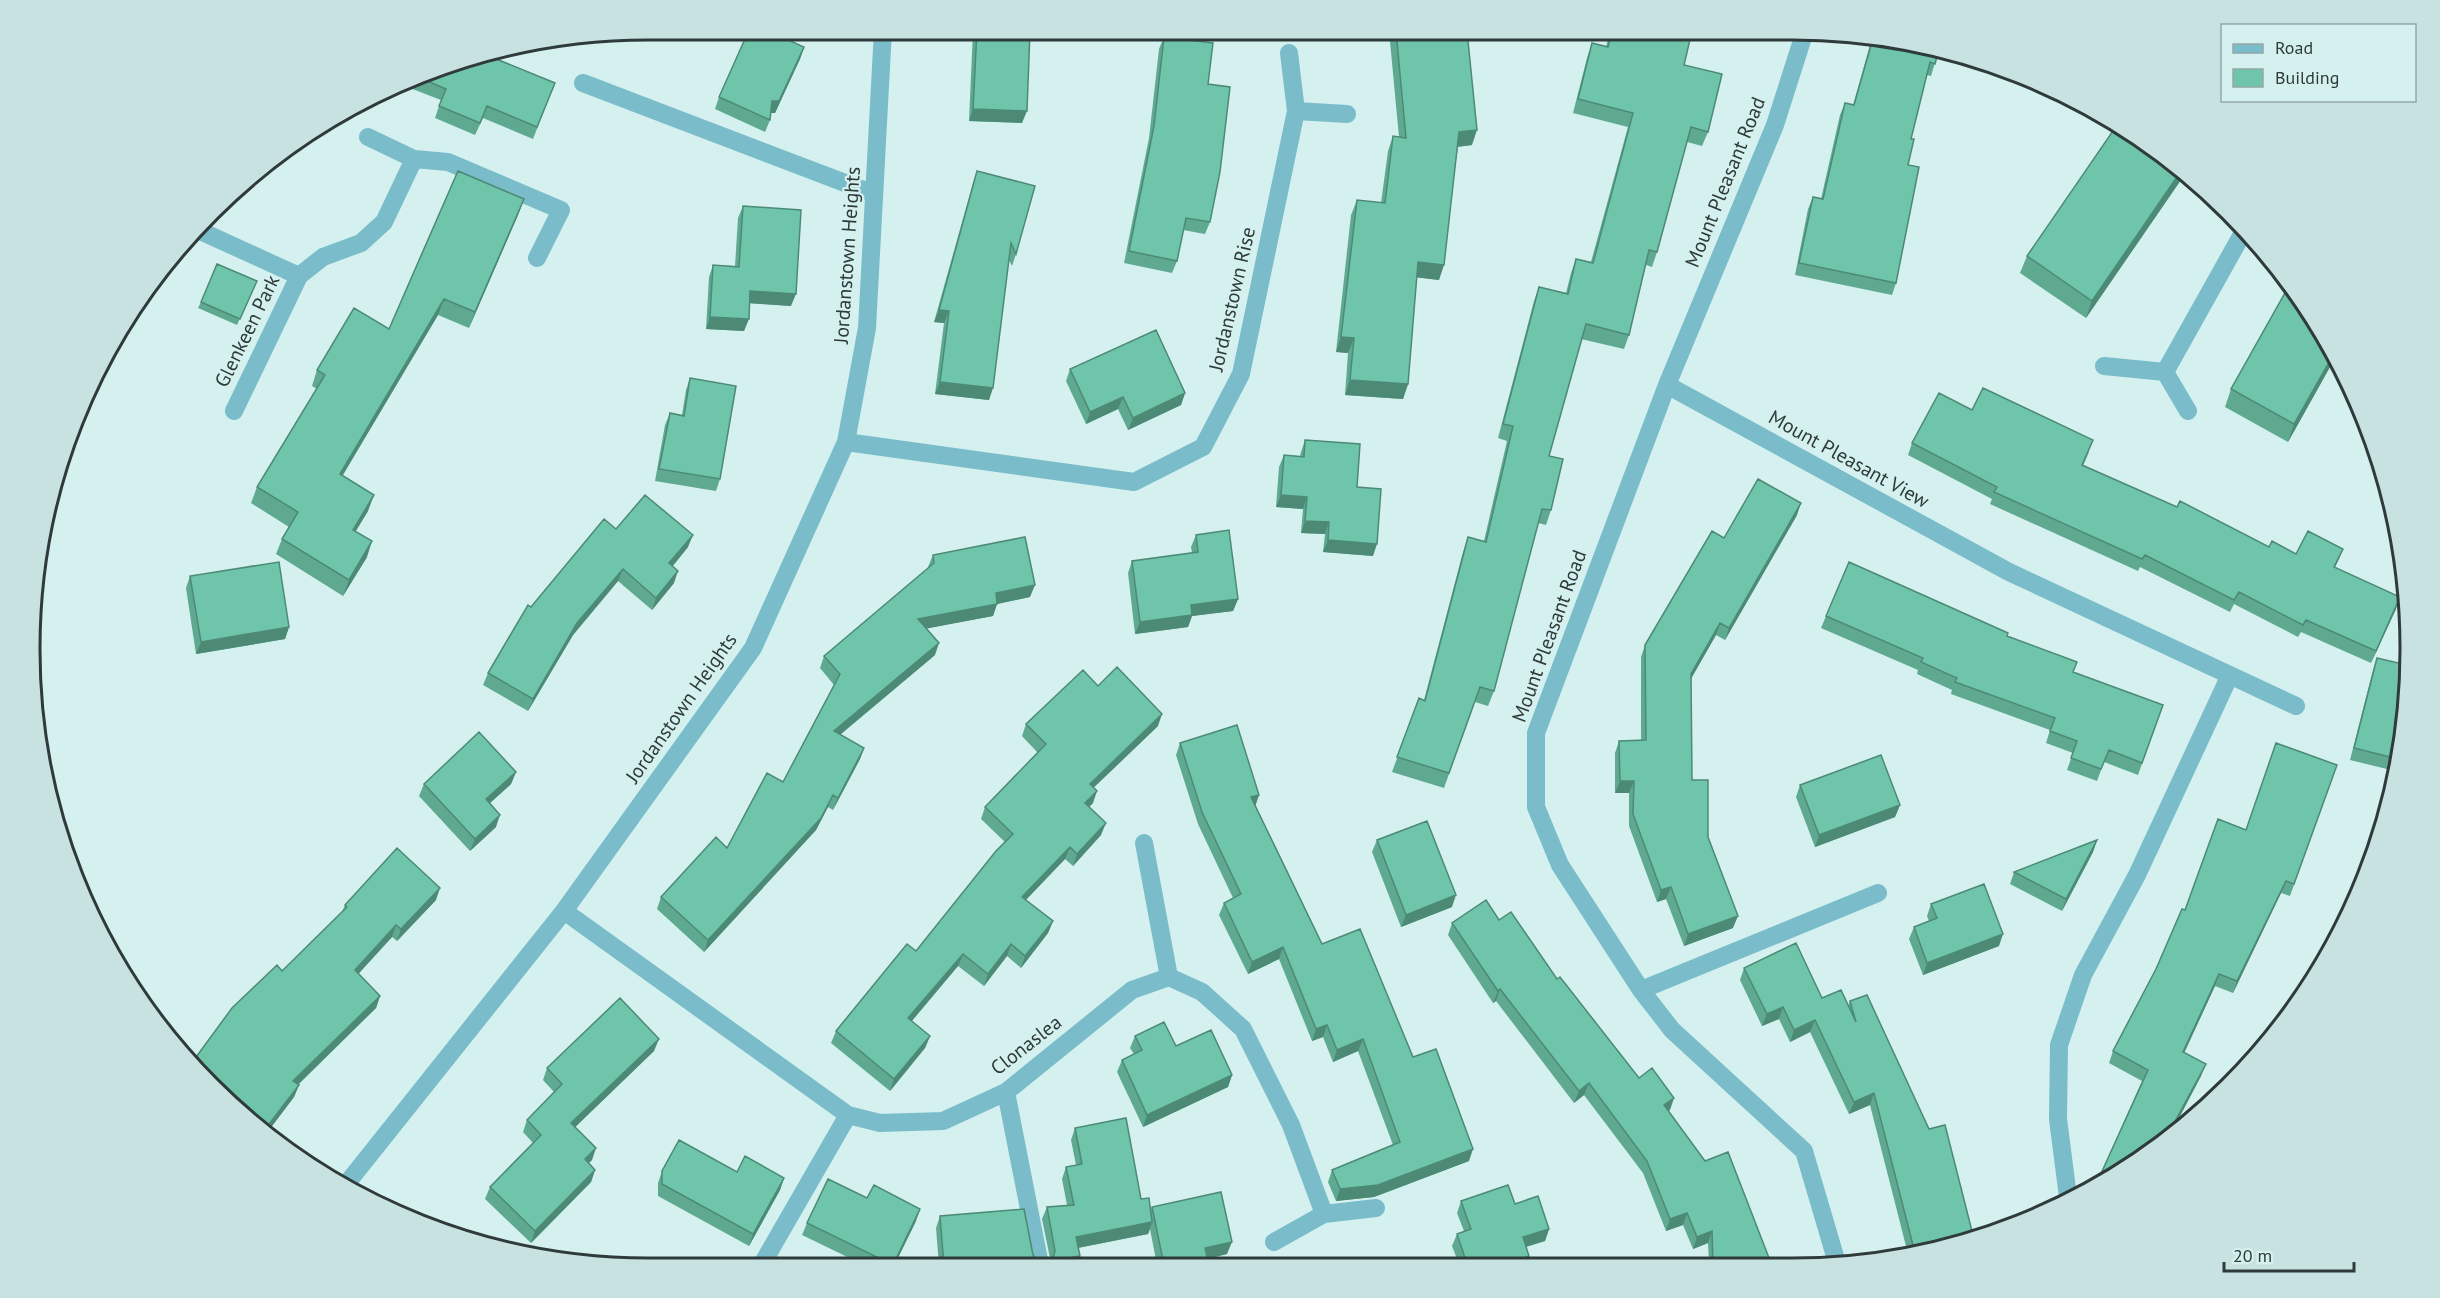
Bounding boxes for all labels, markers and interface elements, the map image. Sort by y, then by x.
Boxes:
legend [2221,24,2416,102]
text: Road [2275,36,2313,59]
text: Building [2275,66,2339,89]
street label: Mount Pleasant Road [1679,93,1771,271]
street label: Jordanstown Heights [828,166,866,345]
street label: Jordanstown Rise [1203,224,1261,375]
street label: Glenkeen Park [209,270,286,391]
street label: Mount Pleasant View [1764,404,1934,514]
street label: Mount Pleasant Road [1506,546,1592,726]
street label: Jordanstown Heights [619,628,742,789]
street label: Clonaslea [985,1009,1067,1081]
scale bar [2224,1235,2354,1273]
text: 20 m [2233,1244,2272,1267]

